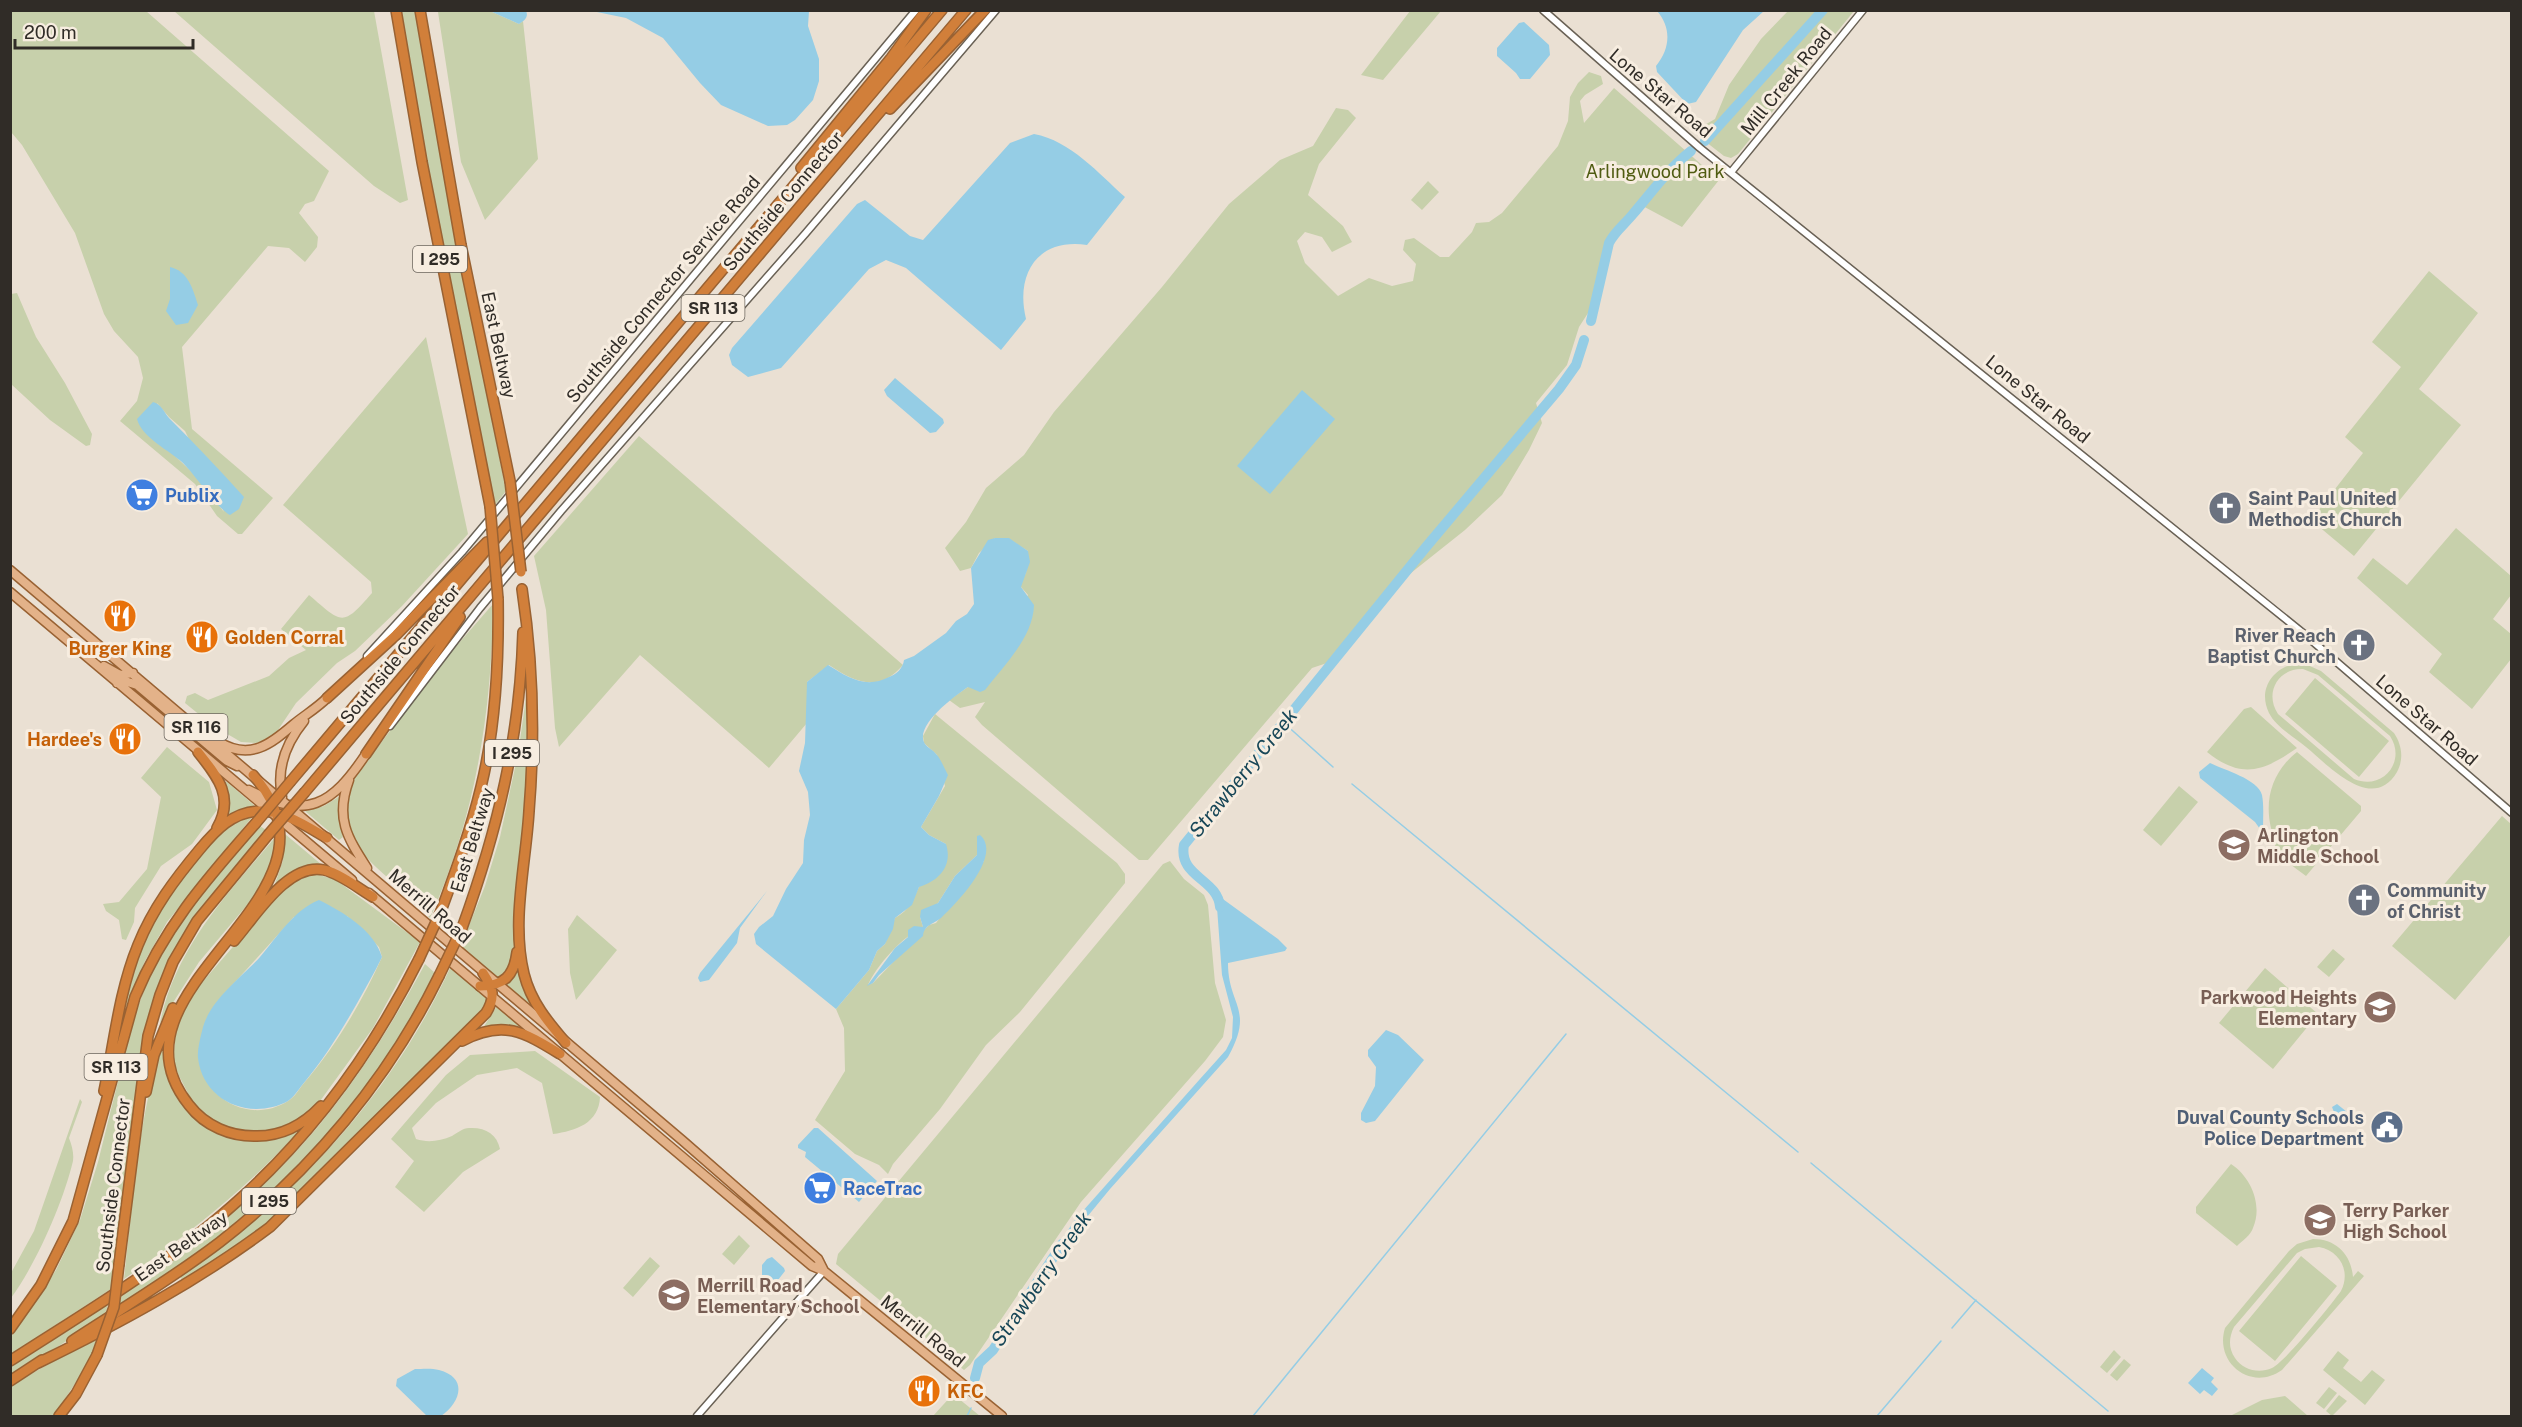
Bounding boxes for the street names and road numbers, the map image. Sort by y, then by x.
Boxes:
street label: Mill Creek Road [1736,23,1836,139]
street label: Lone Star Road [1605,44,1717,142]
street label: Southside Connector [719,127,847,275]
street label: Southside Connector Service Road [562,171,764,407]
road number: I 295 [413,246,467,272]
street label: East Beltway [477,290,521,401]
road number: SR 113 [682,295,744,321]
street label: Lone Star Road [1982,351,2094,447]
street label: Southside Connector [336,580,464,728]
street label: Lone Star Road [2372,670,2482,770]
road number: SR 116 [164,714,228,740]
road number: I 295 [485,740,539,766]
street label: East Beltway [446,785,498,895]
street label: Merrill Road [385,865,475,947]
road number: SR 113 [84,1054,148,1080]
street label: Southside Connector [92,1097,134,1273]
road number: I 295 [242,1188,296,1214]
street label: East Beltway [131,1206,232,1286]
street label: Merrill Road [877,1291,969,1371]

